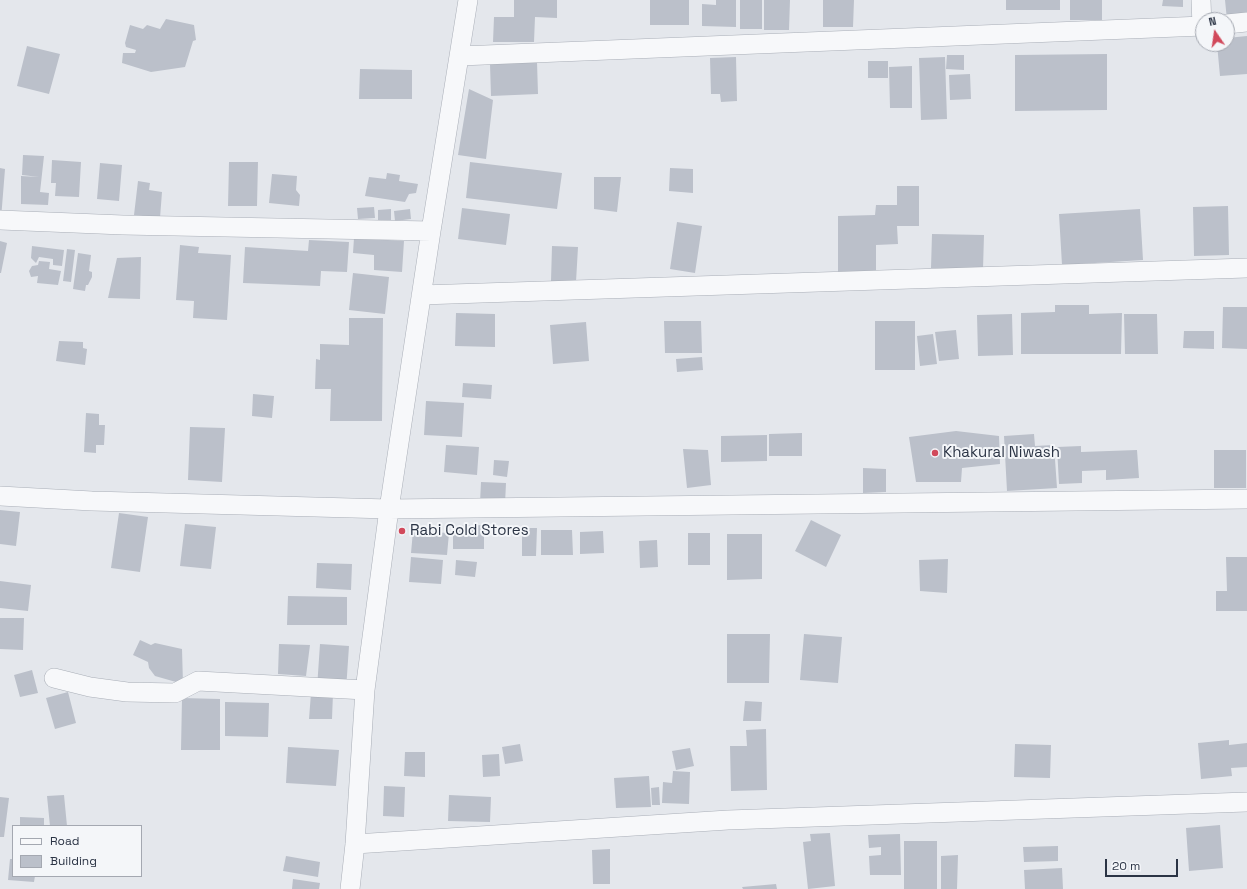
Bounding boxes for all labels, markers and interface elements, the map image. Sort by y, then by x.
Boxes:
north arrow [1195,12,1235,52]
text: N [1207,14,1218,29]
place label: Khakural Niwash [943,444,1060,462]
marker: Khakural Niwash [930,448,940,458]
place label: Rabi Cold Stores [410,522,529,540]
marker: Rabi Cold Stores [397,526,407,536]
legend [12,825,142,877]
text: Road [50,833,79,849]
scale bar [1107,851,1180,877]
text: Building [50,853,97,869]
text: 20 m [1112,858,1140,874]

